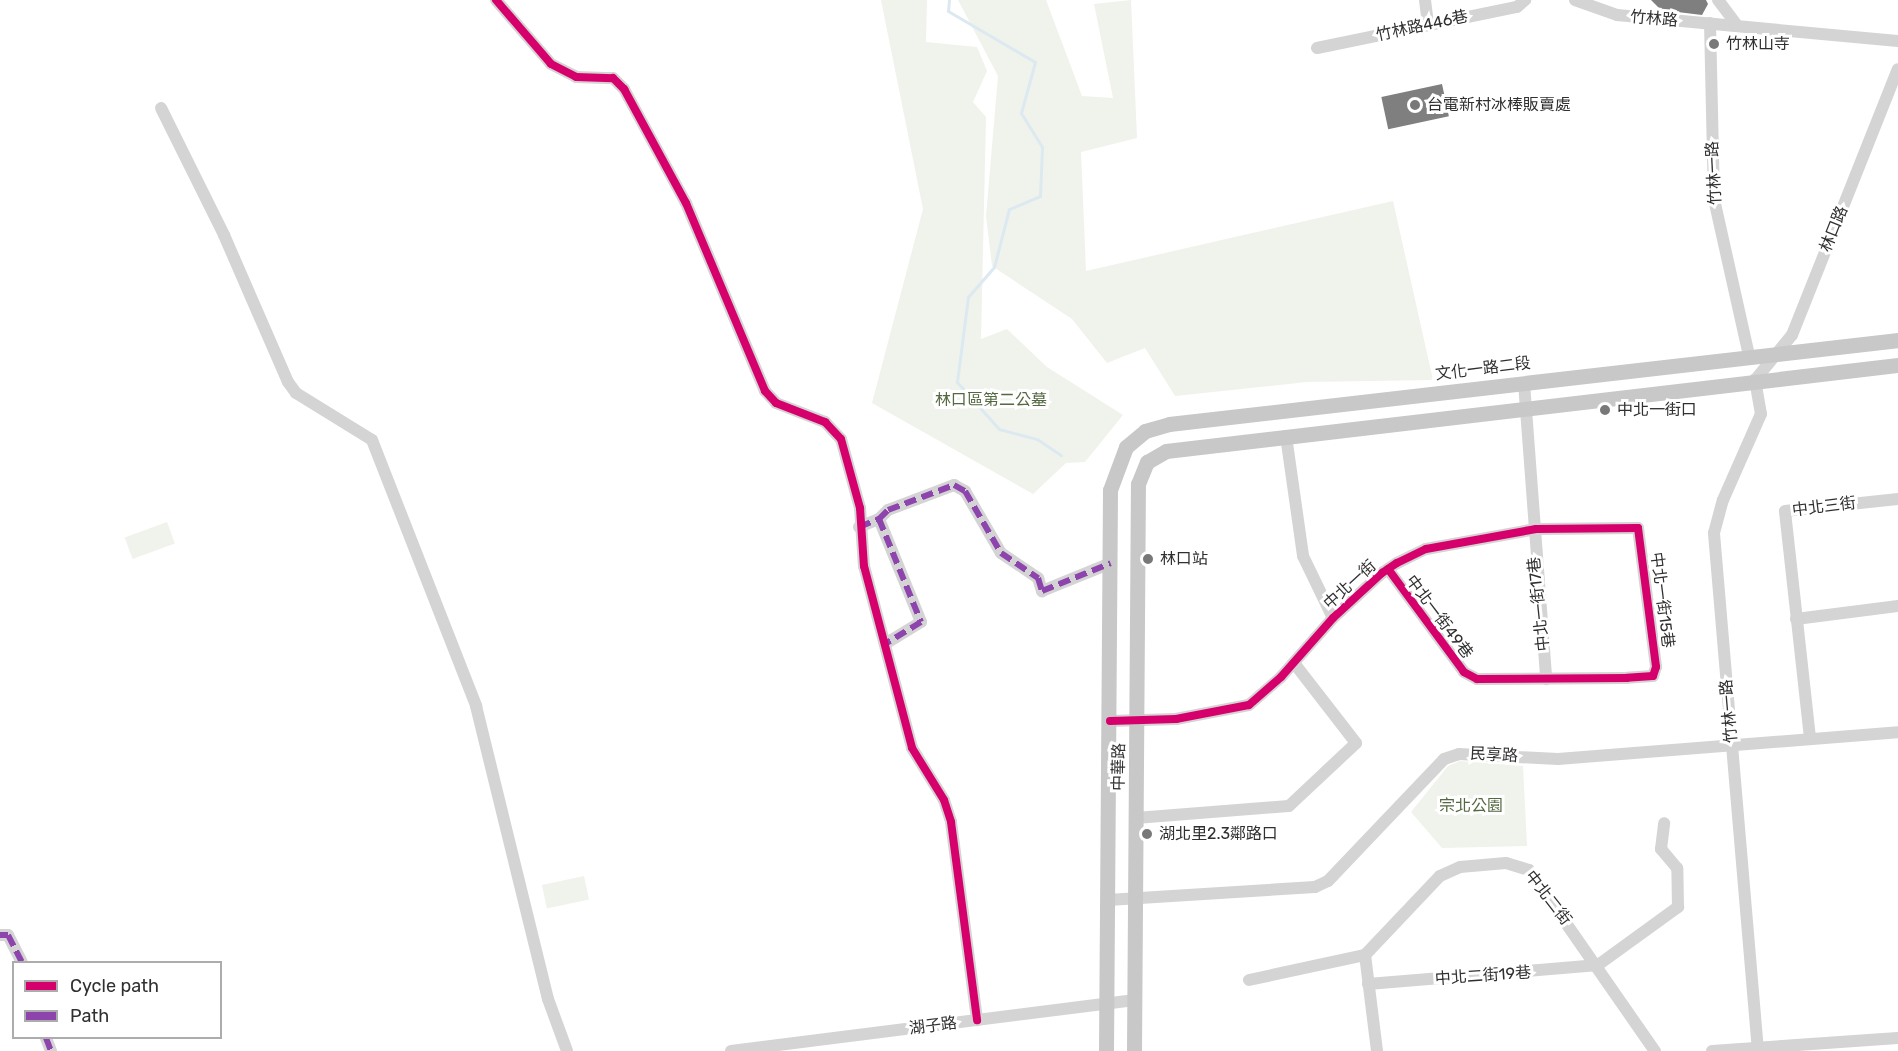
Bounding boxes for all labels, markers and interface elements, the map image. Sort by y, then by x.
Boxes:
street label: 竹林路446巷 [1374,7,1470,45]
street label: 竹林路 [1629,7,1679,31]
place label: 竹林山寺 [1726,34,1790,54]
marker: 竹林山寺 [1707,37,1721,51]
place label: 台電新村冰棒販賣處 [1427,95,1571,115]
marker: 台電新村冰棒販賣處 [1408,98,1422,112]
street label: 竹林一路 [1703,141,1725,205]
street label: 林口路 [1816,203,1852,255]
street label: 文化一路二段 [1434,354,1532,384]
park label: 林口區第二公墓 [935,390,1047,410]
place label: 中北一街口 [1617,400,1697,420]
marker: 中北一街口 [1598,403,1612,417]
street label: 中北三街 [1791,494,1857,520]
place label: 林口站 [1160,549,1208,569]
street label: 中北一街15巷 [1647,551,1677,649]
marker: 林口站 [1141,552,1155,566]
street label: 中北一街 [1320,556,1380,614]
street label: 中北一街17巷 [1524,556,1554,652]
street label: 中北一街49巷 [1401,572,1477,662]
street label: 竹林一路 [1717,678,1741,744]
street label: 中華路 [1109,743,1129,791]
street label: 民享路 [1470,744,1518,766]
park label: 宗北公園 [1439,796,1503,816]
place label: 湖北里2.3鄰路口 [1159,824,1278,844]
marker: 湖北里2.3鄰路口 [1140,827,1154,841]
street label: 中北二街 [1521,867,1575,929]
legend [12,961,222,1039]
street label: 中北二街19巷 [1434,963,1532,989]
text: Cycle path [70,975,159,997]
text: Path [70,1005,109,1027]
street label: 湖子路 [908,1014,958,1038]

